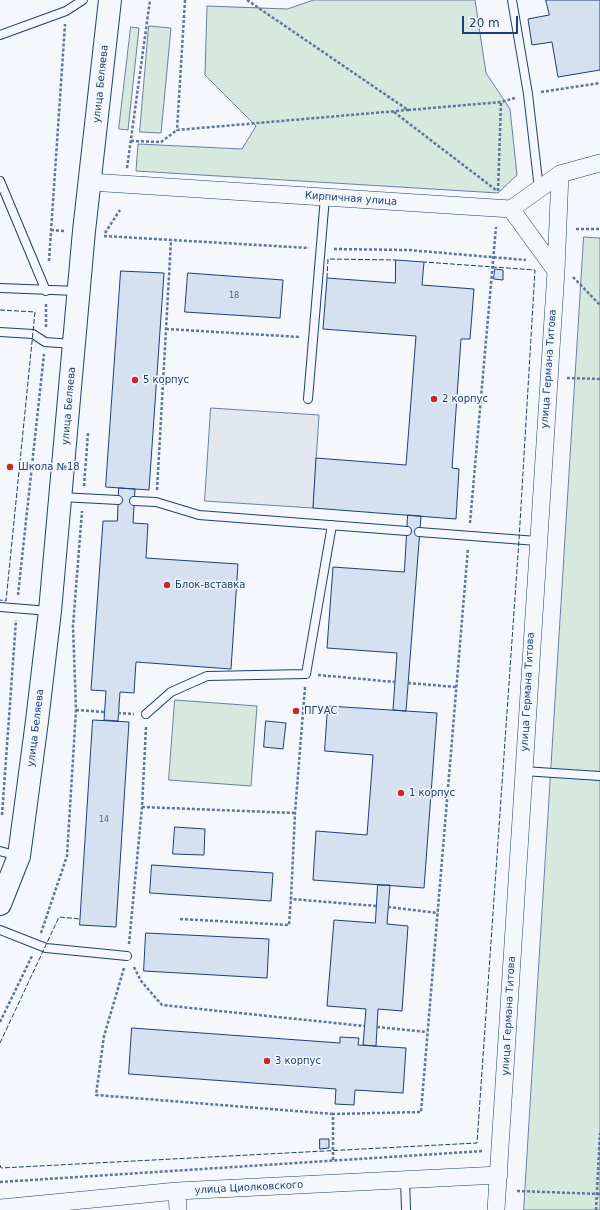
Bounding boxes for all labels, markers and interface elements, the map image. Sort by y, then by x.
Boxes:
scale bar [464,8,520,34]
text: 20 m [469,16,500,30]
street label: улица Беляева [91,44,111,124]
street label: Кирпичная улица [304,190,398,208]
house number: 18 [229,291,239,301]
street label: улица Германа Титова [539,309,559,429]
street label: улица Беляева [60,366,78,446]
place label: 5 корпус [143,374,189,386]
marker: 5 корпус [130,375,140,385]
place label: 2 корпус [442,393,488,405]
marker: 2 корпус [429,394,439,404]
place label: Школа №18 [18,461,80,473]
marker: Школа №18 [5,462,15,472]
place label: Блок-вставка [175,579,245,591]
marker: Блок-вставка [162,580,172,590]
street label: улица Германа Титова [519,632,537,752]
street label: улица Беляева [25,688,47,768]
place label: ПГУАС [304,705,338,717]
marker: ПГУАС [291,706,301,716]
place label: 1 корпус [409,787,455,799]
marker: 1 корпус [396,788,406,798]
house number: 14 [99,815,109,825]
street label: улица Германа Титова [500,956,518,1076]
place label: 3 корпус [275,1055,321,1067]
marker: 3 корпус [262,1056,272,1066]
street label: улица Циолковского [194,1179,304,1197]

